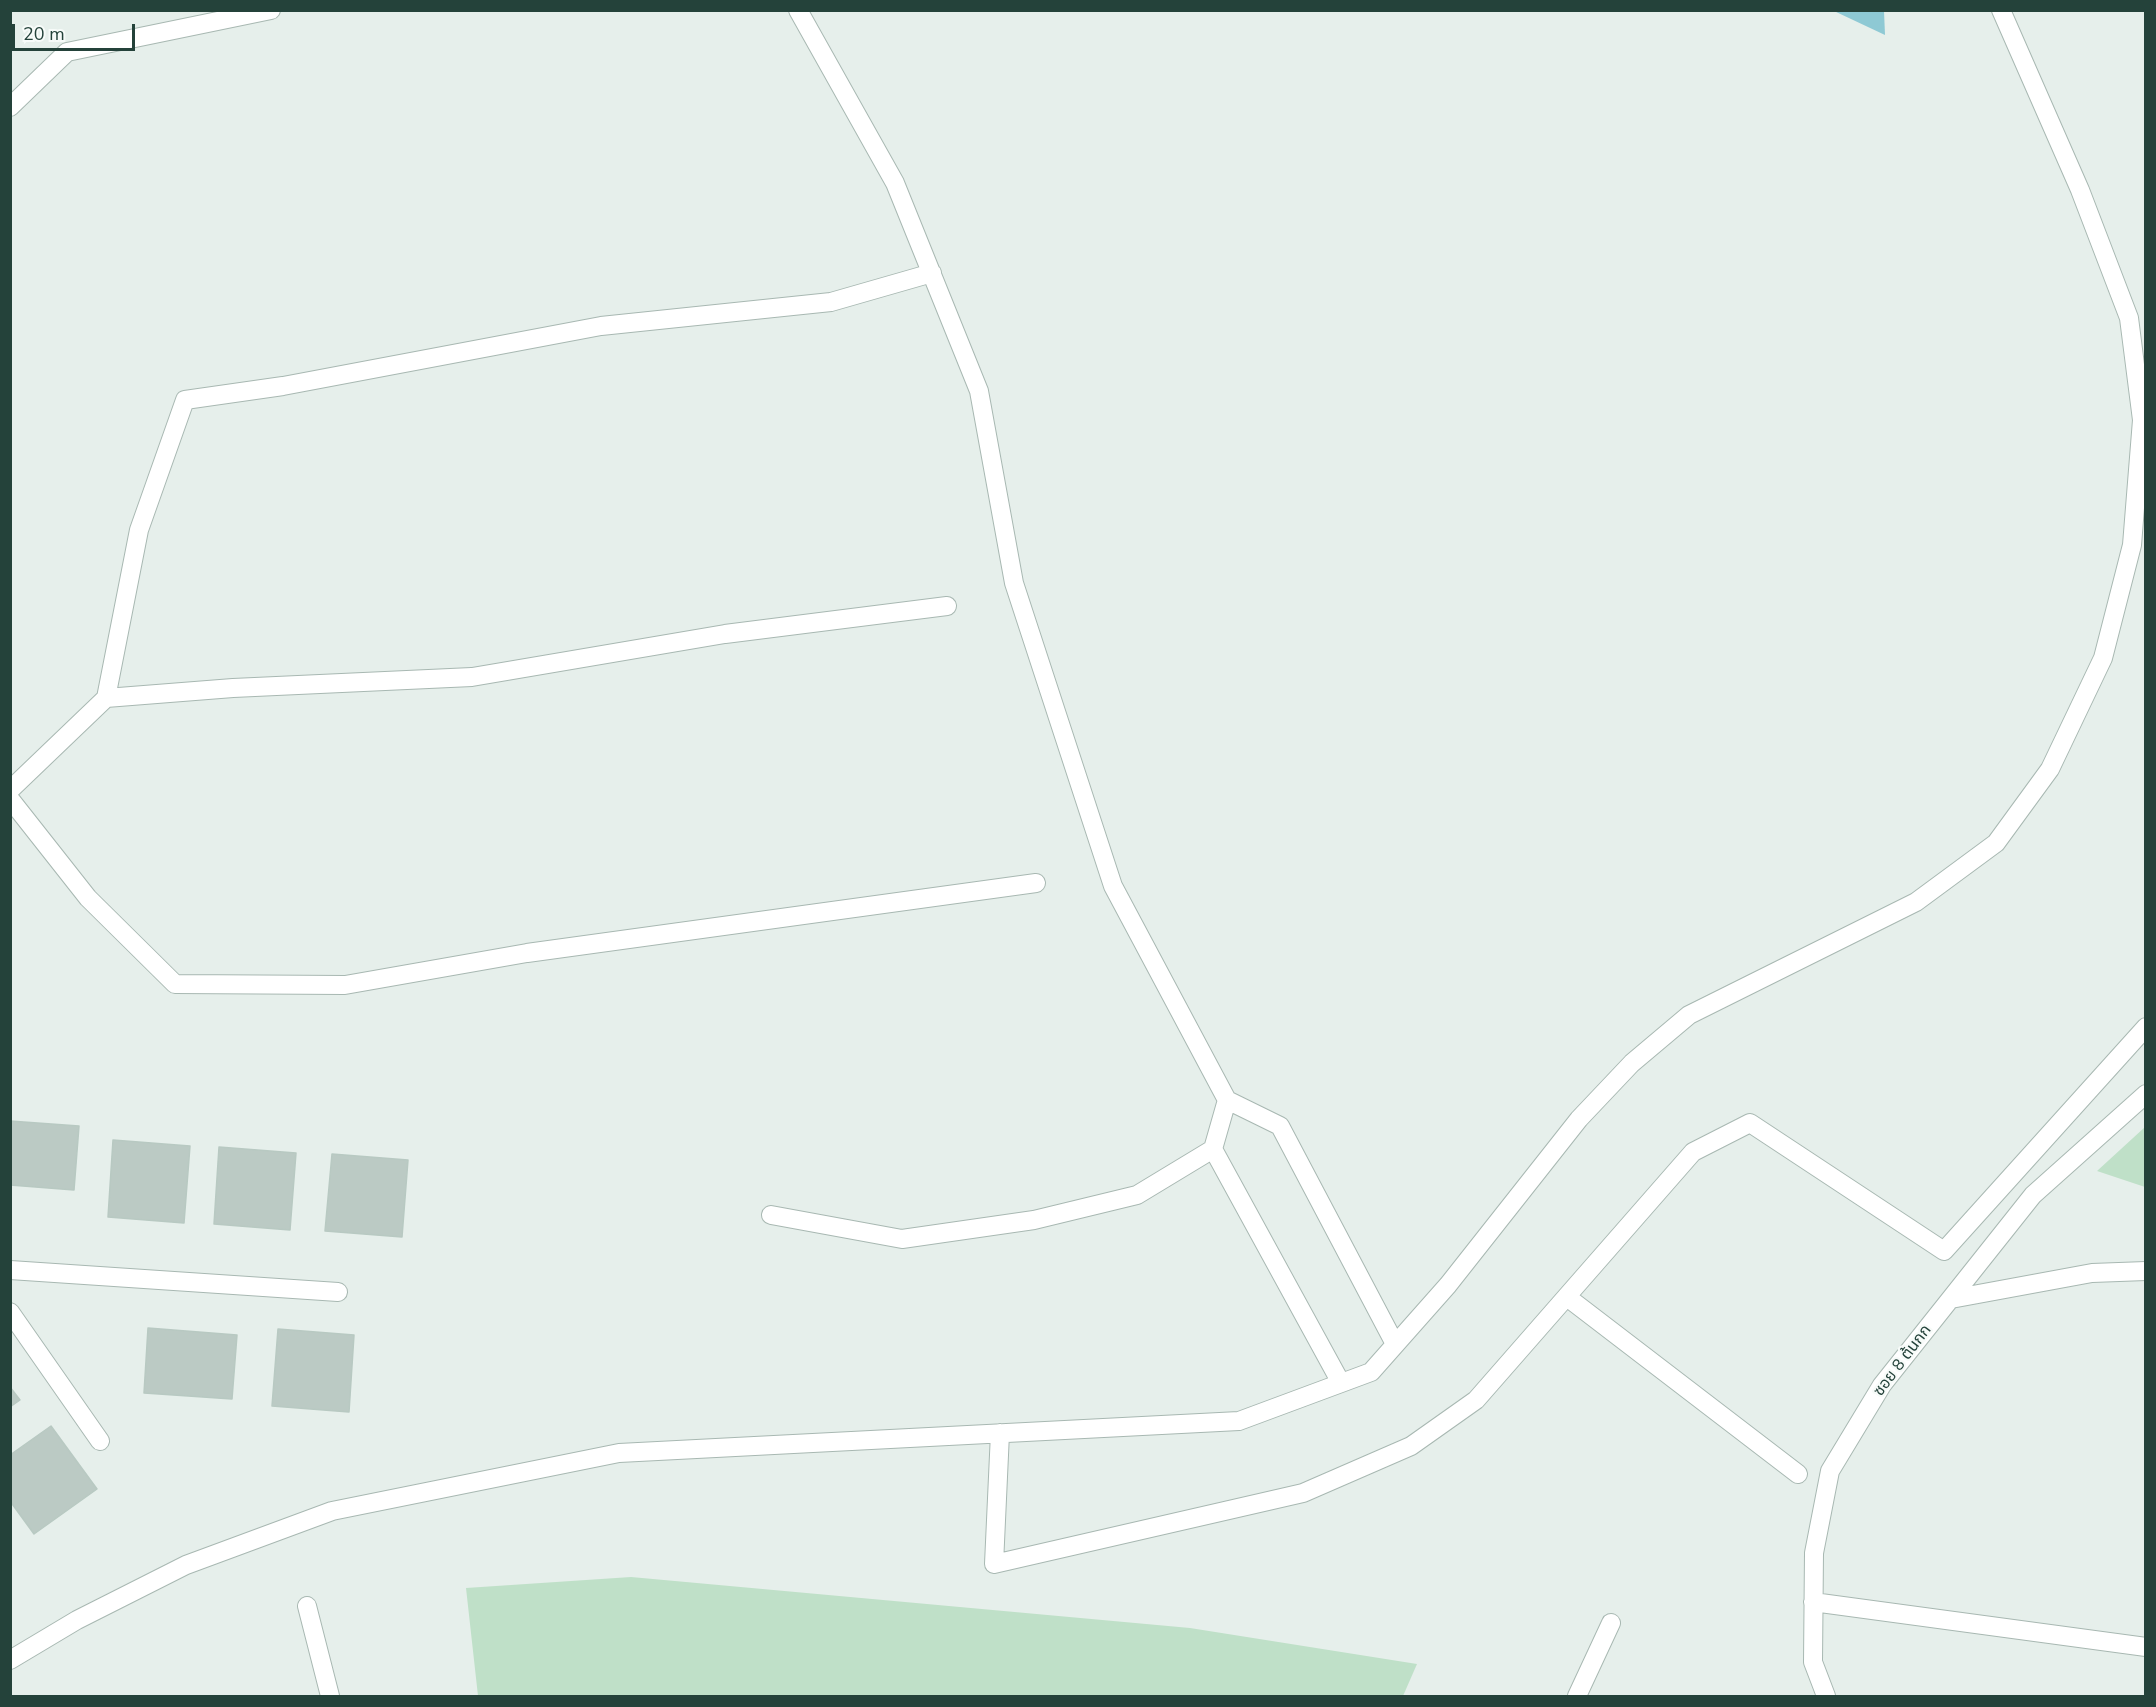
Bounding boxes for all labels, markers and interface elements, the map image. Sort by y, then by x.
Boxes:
scale bar [15,12,138,50]
text: 20 m [23,22,65,46]
street label: ซอย 8 ต้นกก [1870,1321,1936,1401]

